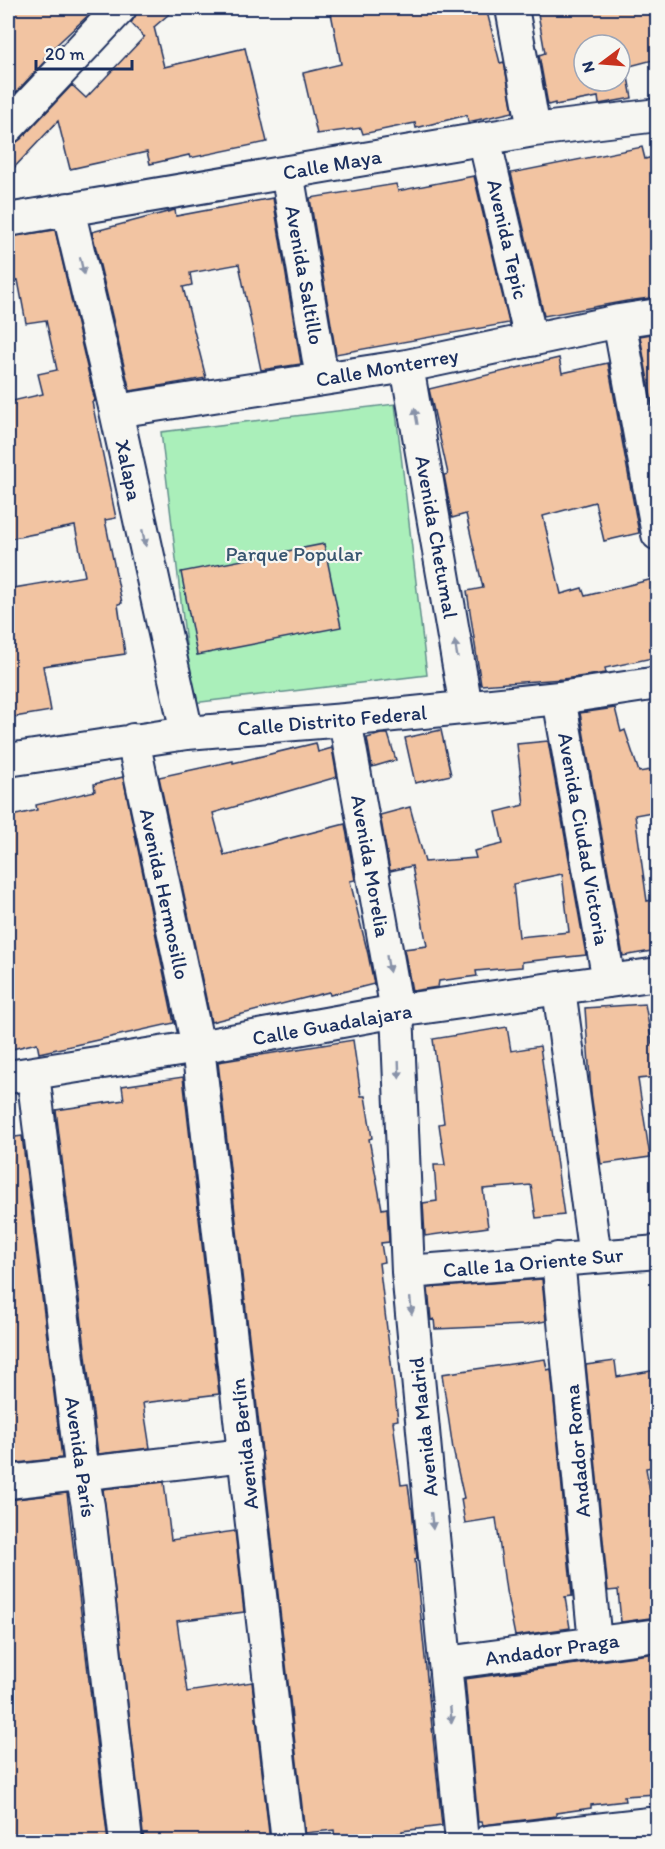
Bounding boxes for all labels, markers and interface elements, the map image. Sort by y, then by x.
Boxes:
scale bar [36,33,132,71]
north arrow [572,33,632,93]
text: 20 m [45,43,85,65]
text: N [577,59,599,75]
street label: Calle Maya [281,143,383,185]
street label: Avenida Tepic [482,177,534,301]
street label: Avenida Saltillo [280,203,330,347]
one-way arrow [77,256,87,275]
street label: Calle Monterrey [314,342,460,392]
one-way arrow [411,406,420,425]
street label: Xalapa [110,437,148,503]
street label: Avenida Chetumal [410,453,464,621]
one-way arrow [140,528,149,547]
park label: Parque Popular [225,541,363,566]
one-way arrow [451,639,460,658]
street label: Calle Distrito Federal [236,699,428,741]
street label: Avenida Ciudad Victoria [553,731,615,947]
street label: Avenida Morelia [346,793,396,939]
street label: Avenida Hermosillo [135,806,195,982]
one-way arrow [384,955,393,974]
street label: Calle Guadalajara [250,998,414,1050]
one-way arrow [395,1060,404,1079]
street label: Calle 1a Oriente Sur [442,1242,625,1282]
one-way arrow [406,1297,416,1316]
street label: Avenida Madrid [403,1355,443,1498]
street label: Avenida Berlín [225,1377,263,1511]
street label: Andador Roma [559,1383,595,1519]
street label: Avenida París [60,1395,102,1519]
one-way arrow [427,1512,437,1531]
street label: Andador Praga [483,1627,621,1671]
one-way arrow [446,1706,456,1725]

